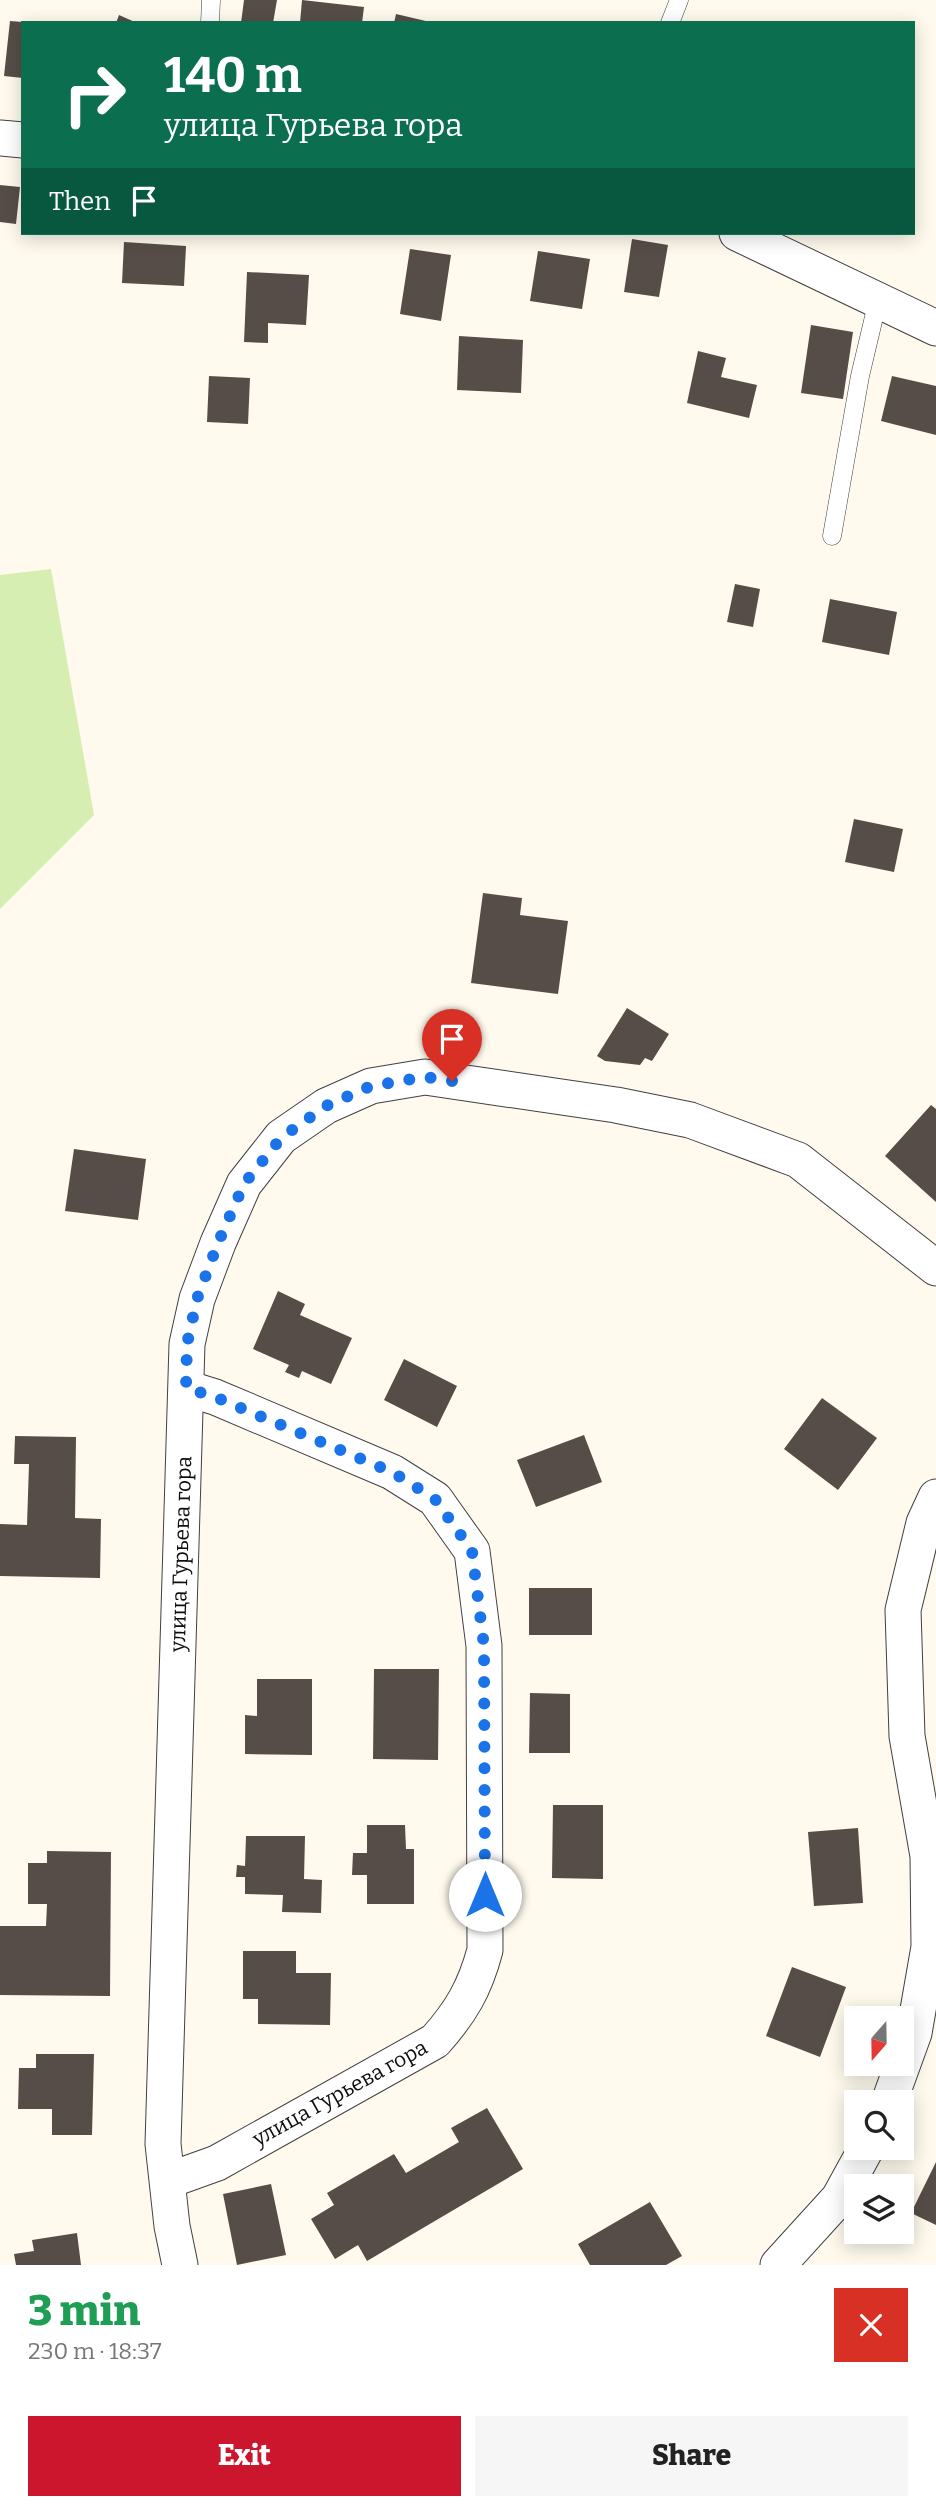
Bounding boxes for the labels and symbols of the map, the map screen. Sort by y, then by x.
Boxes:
pin [422,1009,482,1081]
street label: улица Гурьева гора [165,1455,197,1653]
position arrow [448,1858,522,1932]
north arrow [844,2006,914,2076]
street label: улица Гурьева гора [247,2034,432,2152]

